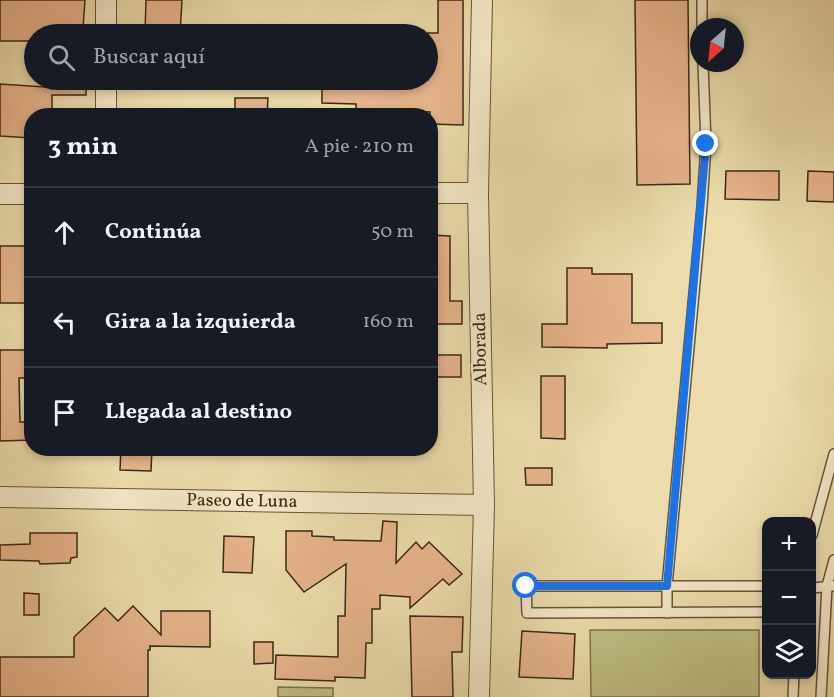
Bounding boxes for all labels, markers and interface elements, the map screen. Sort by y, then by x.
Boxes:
north arrow [690,18,744,72]
search box [24,24,438,90]
icon: search [45,41,78,74]
text: Buscar aquí [93,42,205,73]
text: 3 min [48,129,118,165]
route end [692,130,718,156]
text: A pie · 210 m [305,133,414,161]
icon: ahead [48,216,81,249]
text: Continúa [105,217,202,248]
text: 50 m [371,218,414,246]
icon: left [48,306,81,339]
text: Gira a la izquierda [105,307,296,338]
text: 160 m [362,308,414,336]
street label: Alborada [468,312,494,386]
icon: arrive [48,396,81,429]
text: Llegada al destino [105,397,292,428]
street label: Paseo de Luna [186,488,298,514]
map controls [762,517,816,679]
button: + [762,517,816,571]
button: − [762,571,816,625]
route start [512,572,538,598]
button: layers [762,625,816,679]

